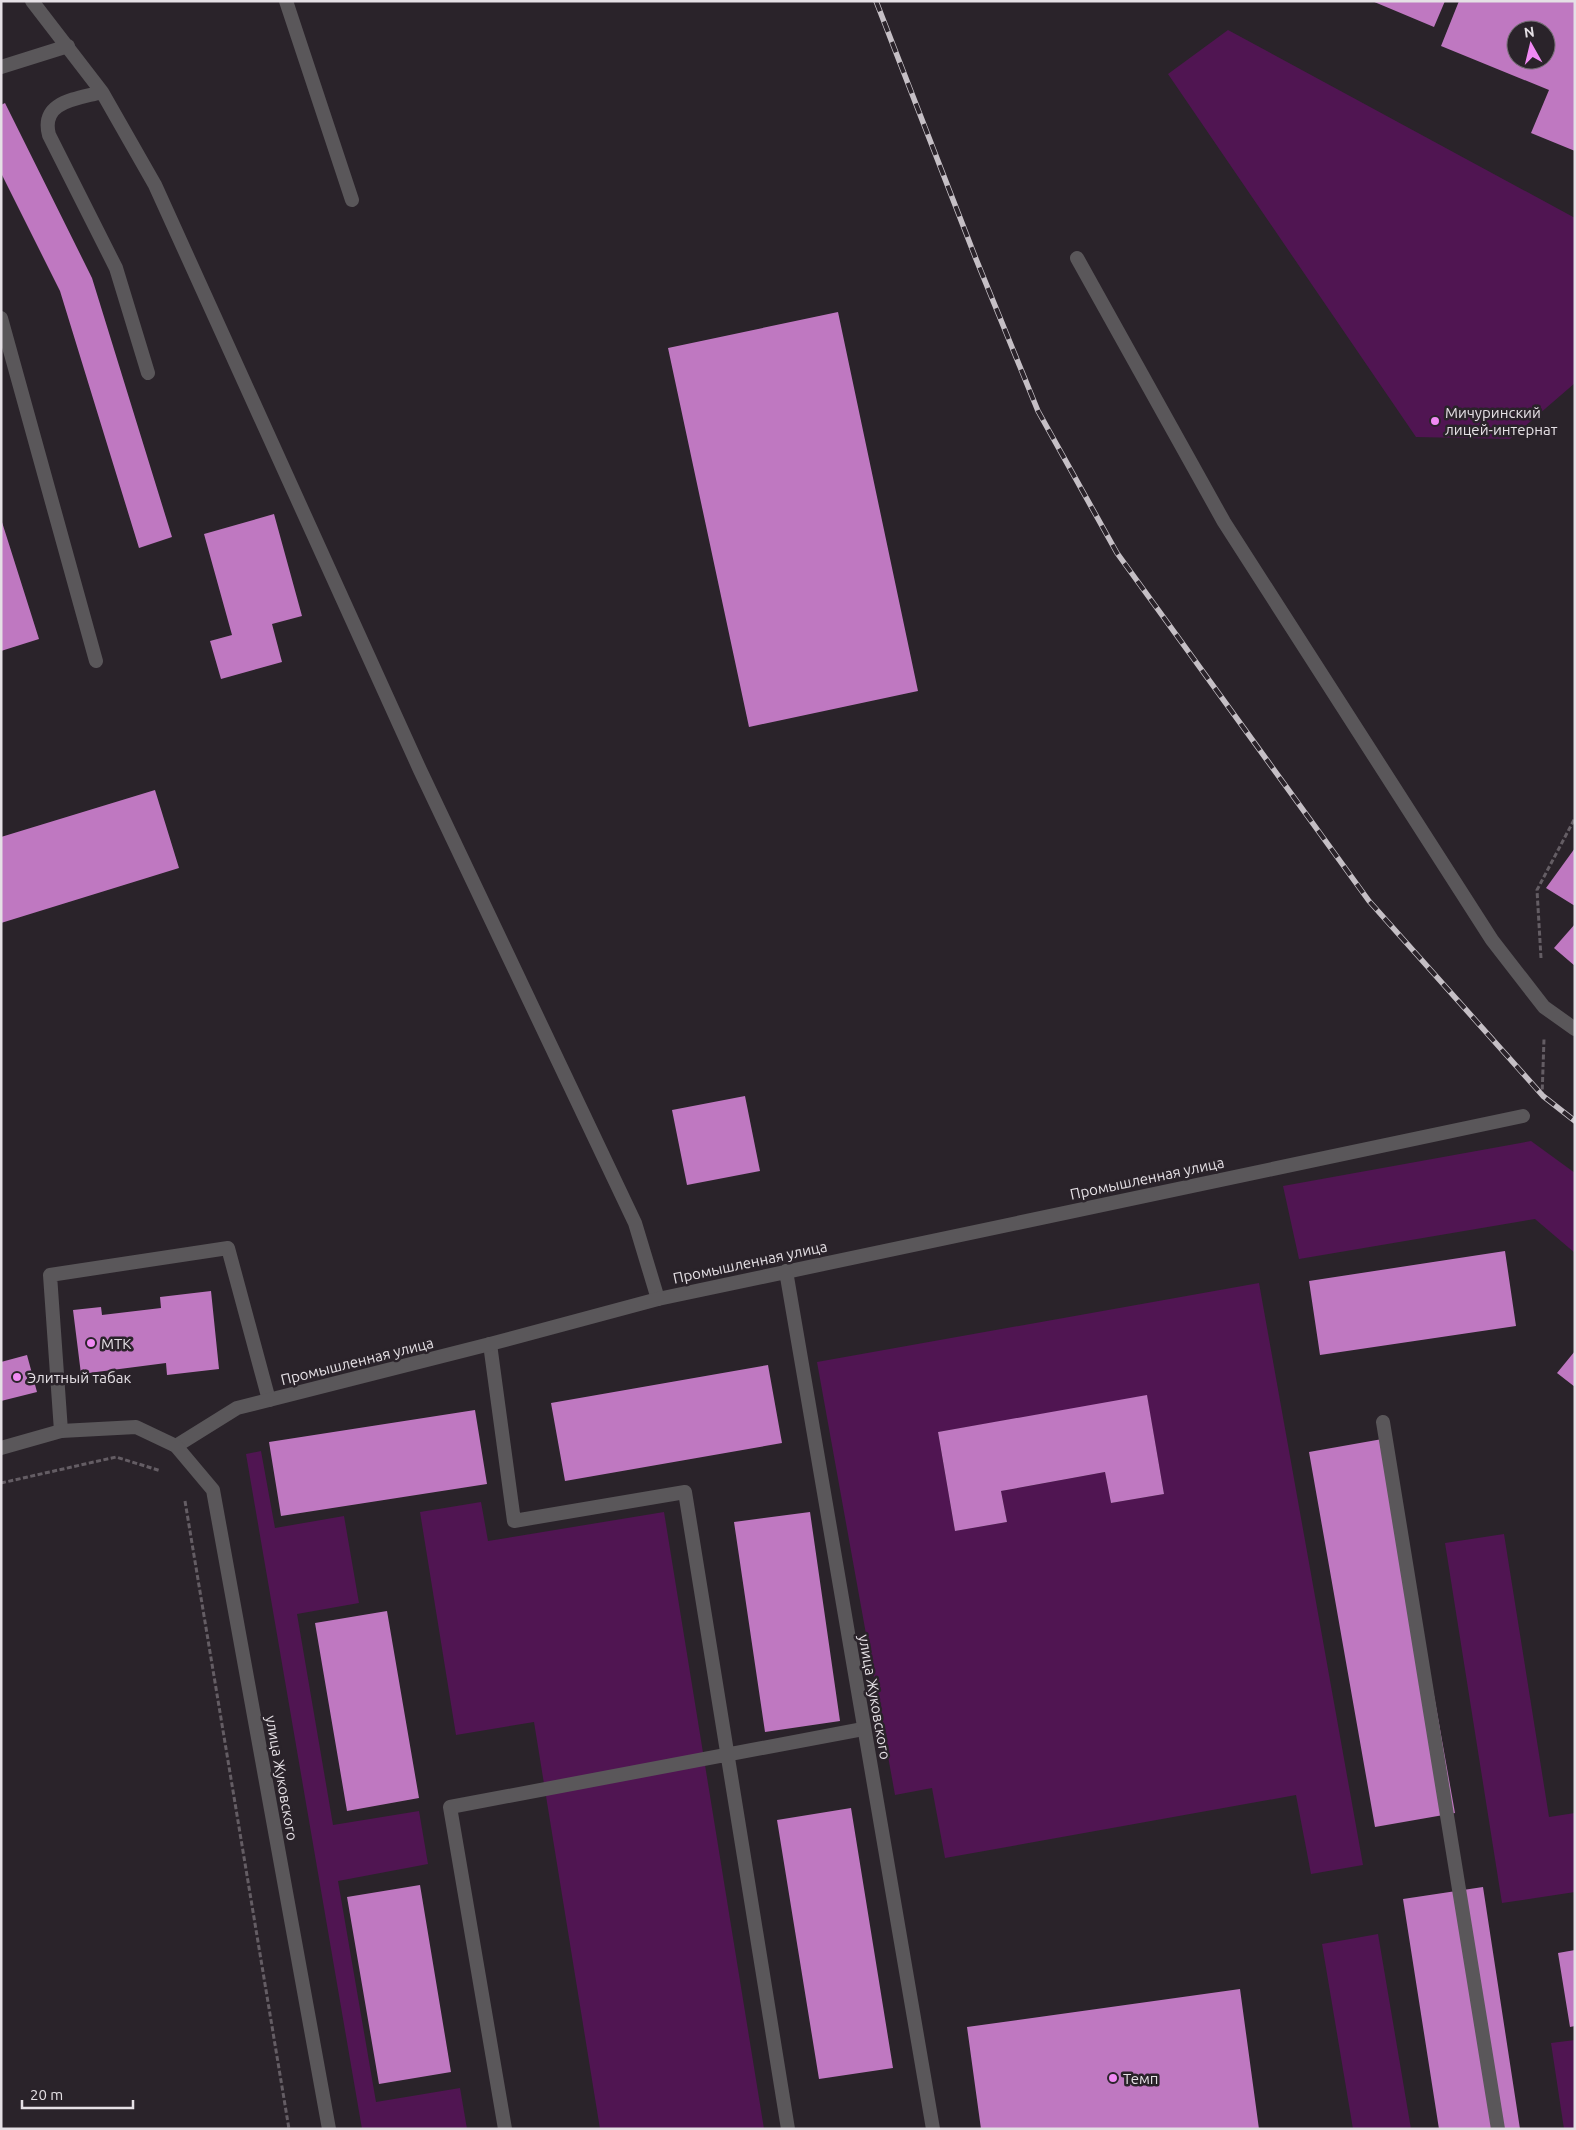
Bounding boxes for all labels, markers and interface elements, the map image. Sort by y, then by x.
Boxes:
north arrow [1506,20,1556,70]
text: N [1523,23,1535,41]
place label: Мичуринский лицей-интернат [1445,404,1558,438]
marker: Мичуринский лицей-интернат [1429,415,1441,427]
street label: Промышленная улица [1068,1153,1226,1203]
street label: Промышленная улица [671,1237,829,1287]
street label: Промышленная улица [279,1334,435,1388]
place label: МТК [101,1335,132,1352]
marker: МТК [85,1337,97,1349]
place label: Элитный табак [27,1369,131,1386]
marker: Элитный табак [11,1371,23,1383]
street label: улица Жуковского [856,1633,894,1761]
street label: улица Жуковского [263,1714,301,1842]
place label: Темп [1123,2070,1158,2087]
marker: Темп [1107,2072,1119,2084]
scale bar [22,2078,134,2110]
text: 20 m [30,2086,63,2103]

